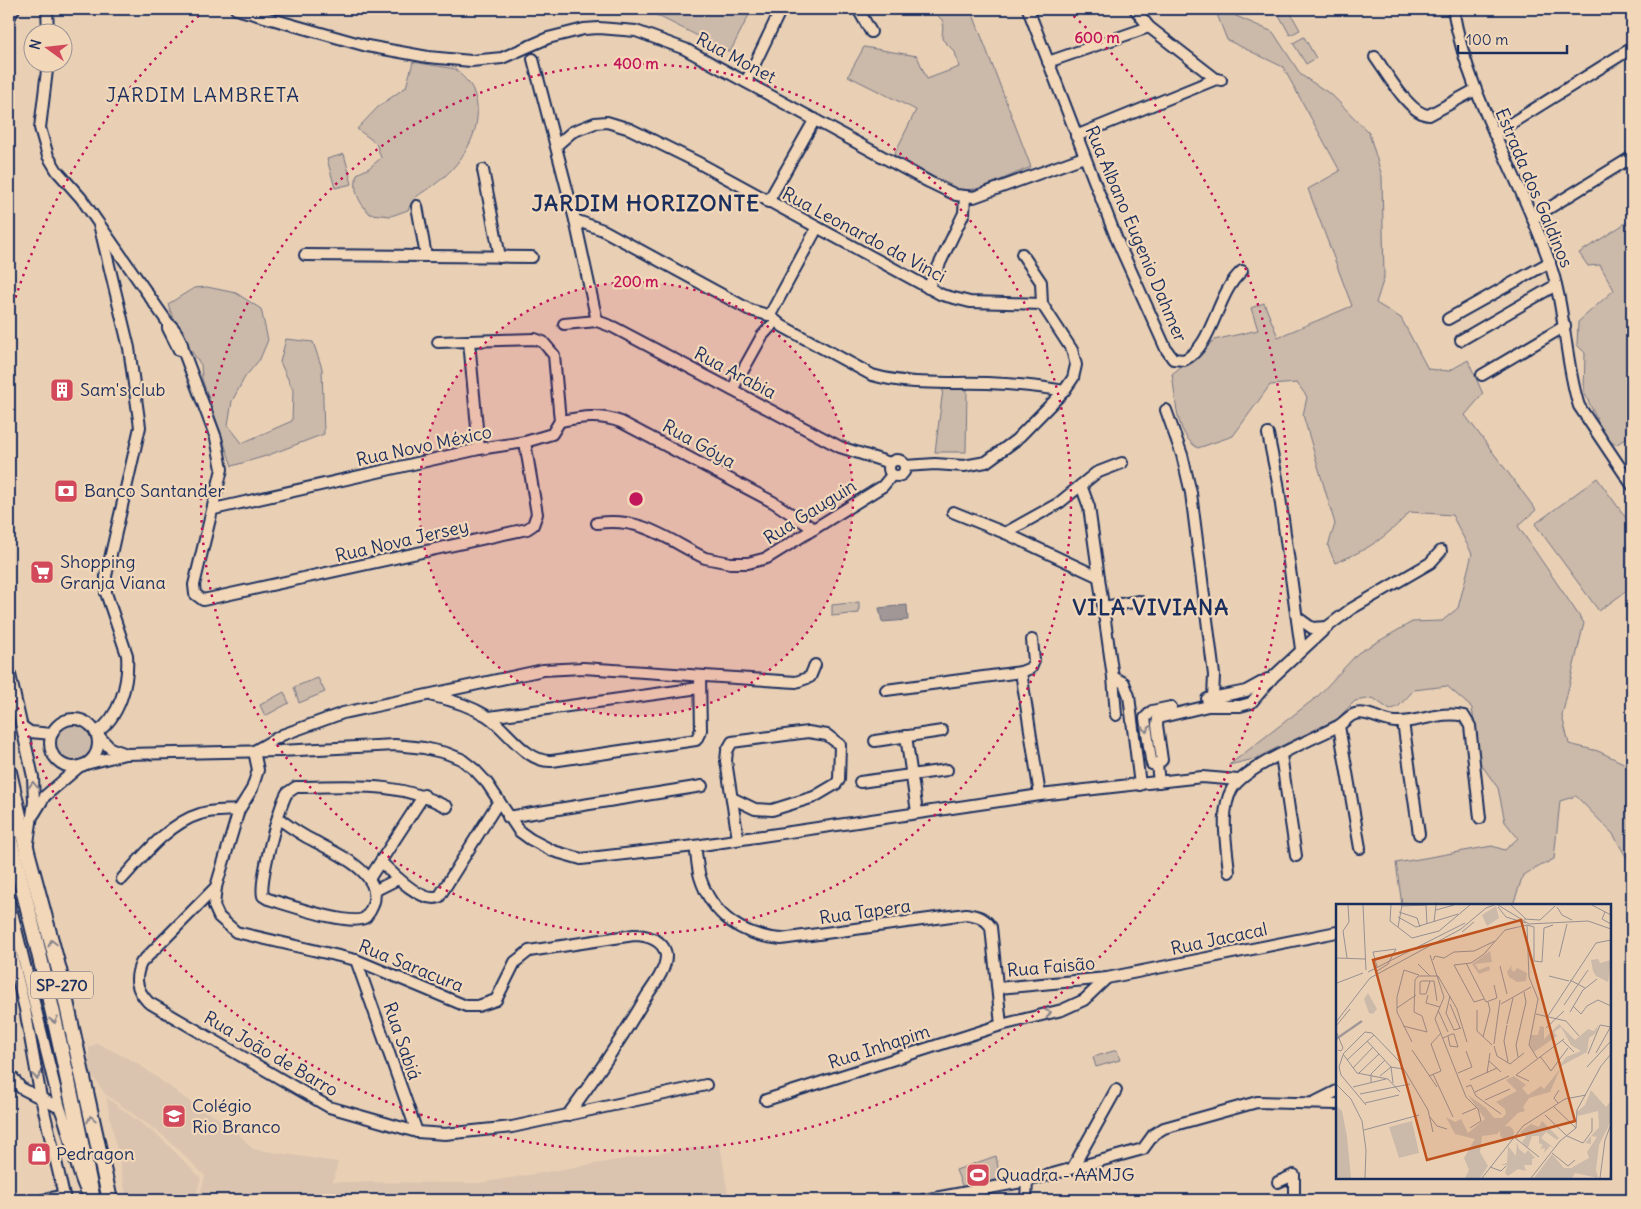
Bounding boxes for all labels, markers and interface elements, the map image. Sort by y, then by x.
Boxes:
north arrow [22,22,72,72]
scale bar [1458,22,1567,54]
street label: Rua Monet [692,27,780,88]
text: 600 m [1074,28,1120,47]
text: 100 m [1466,30,1508,49]
text: N [25,38,45,52]
text: 400 m [613,54,659,73]
district label: JARDIM LAMBRETA [106,82,300,107]
street label: Estrada dos Galdinos [1490,105,1578,271]
street label: Rua Albano Eugenio Dahmer [1080,122,1193,346]
street label: Rua Leonardo da Vinci [778,182,950,288]
district label: JARDIM HORIZONTE [532,189,760,217]
text: 200 m [614,272,658,291]
street label: Rua Arabia [690,341,780,404]
building icon: Sam's club [49,377,75,403]
place label: Sam's club [80,378,165,401]
street label: Rua Góya [659,414,740,473]
street label: Rua Novo México [354,420,494,471]
street label: Rua Gauguin [759,474,860,549]
bank icon: Banco Santander [53,478,79,504]
place label: Banco Santander [84,479,225,502]
centre of rings [627,490,645,508]
street label: Rua Nova Jersey [333,514,471,567]
place label: Shopping Granja Viana [60,550,166,594]
supermarket icon: Shopping Granja Viana [29,559,55,585]
district label: VILA VIVIANA [1073,593,1229,621]
one-way arrow [1140,725,1151,733]
one-way arrow [28,781,38,789]
street label: Rua Tapera [818,894,912,929]
inset map [1336,904,1611,1179]
street label: Rua Jacacal [1168,917,1269,960]
street label: Rua Saracura [355,934,467,997]
one-way arrow [47,939,57,948]
street label: Rua Faisão [1006,951,1096,982]
road number: SP-270 [31,972,93,998]
street label: Rua Sabiá [378,999,427,1083]
street label: Rua João de Barro [200,1006,343,1101]
one-way arrow [1044,1008,1053,1019]
one-way arrow [48,1016,59,1025]
street label: Rua Inhapim [825,1019,933,1074]
one-way arrow [31,1071,41,1080]
place label: Colégio Rio Branco [192,1094,281,1138]
school or university icon: Colégio Rio Branco [161,1103,187,1129]
one-way arrow [87,1114,97,1123]
shop icon: Pedragon [26,1141,52,1167]
place label: Pedragon [56,1142,134,1165]
sports icon: Quadra - AAMJG [965,1162,991,1188]
place label: Quadra - AAMJG [996,1163,1134,1186]

